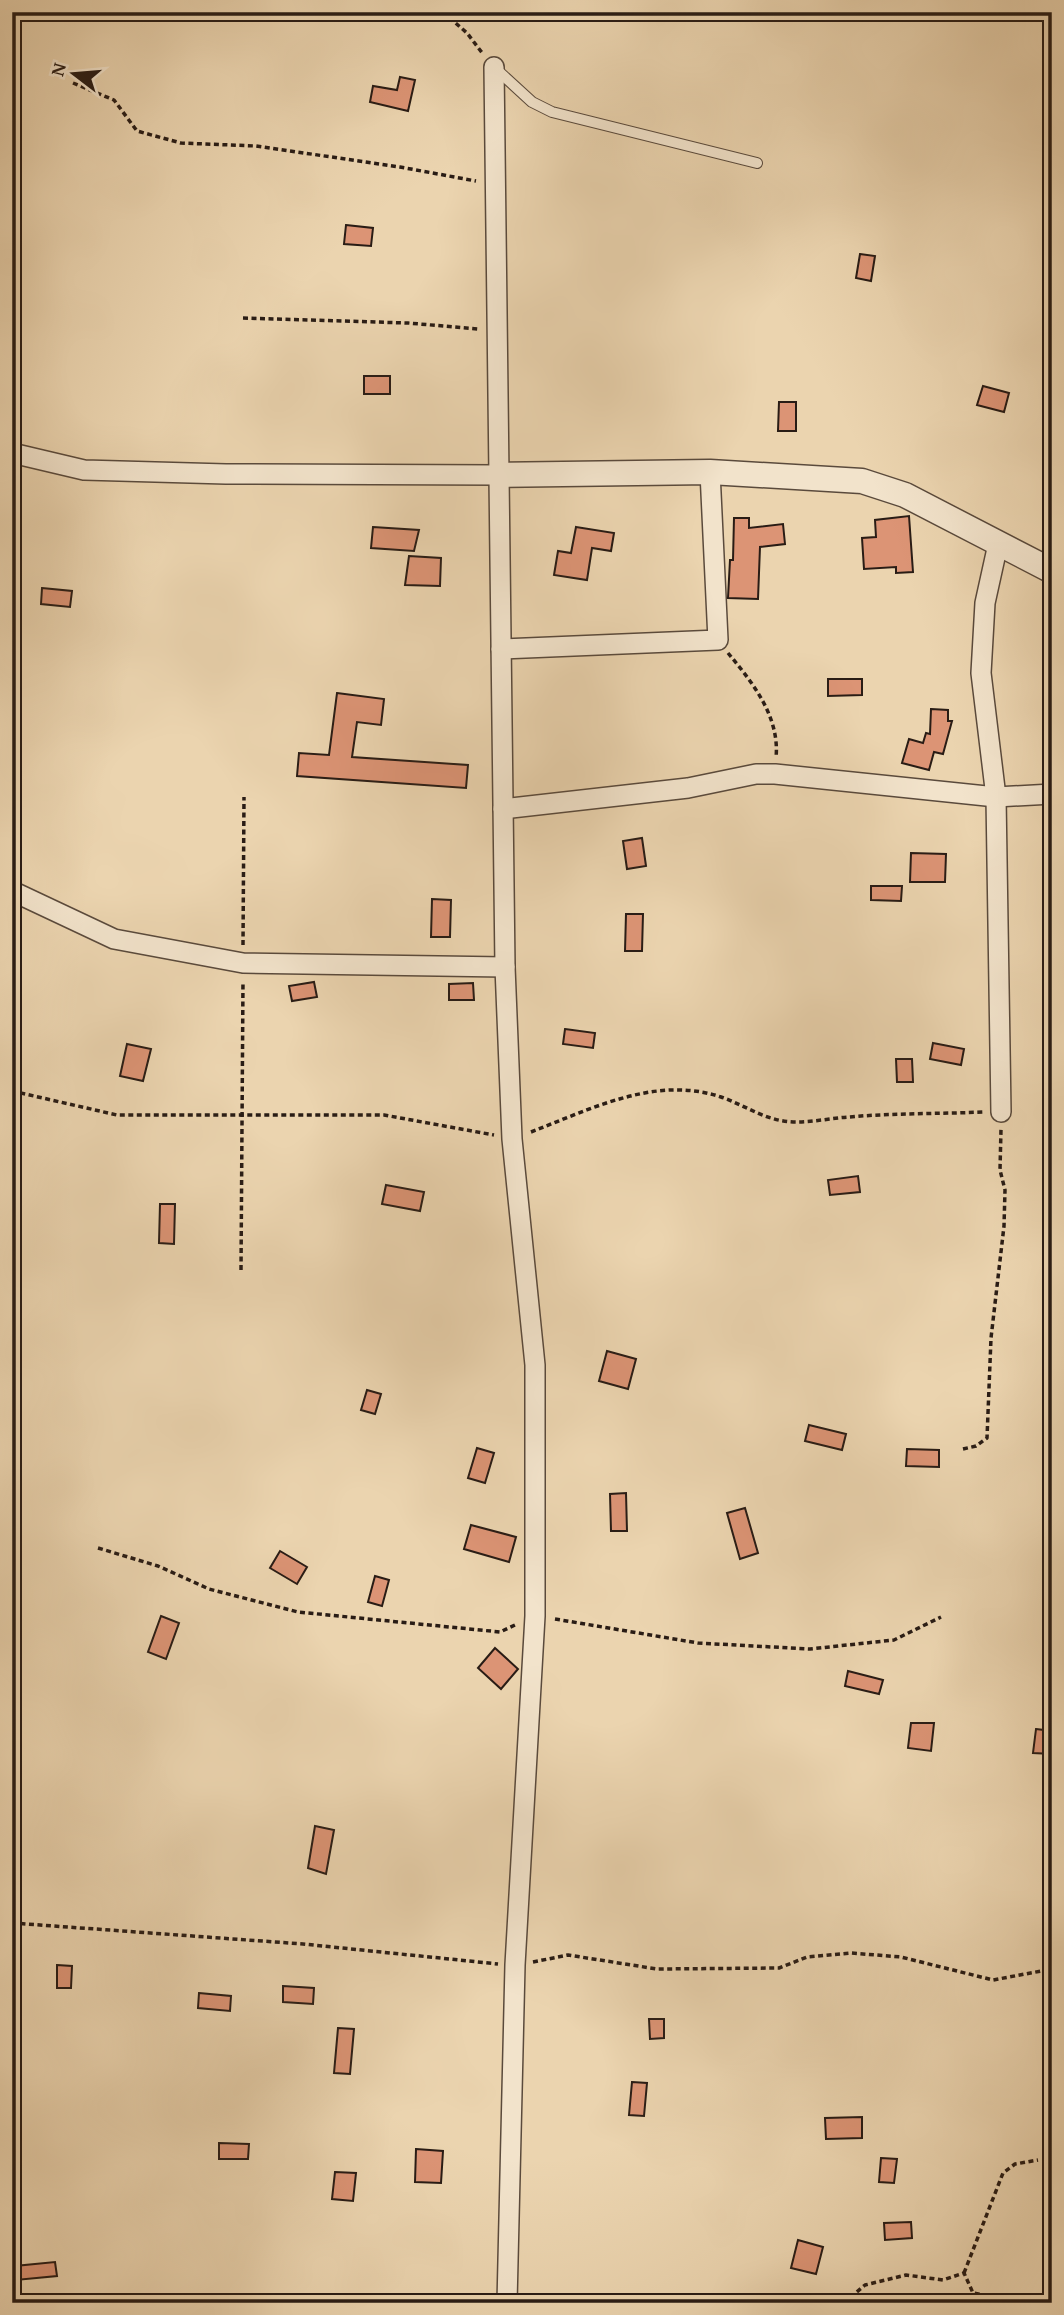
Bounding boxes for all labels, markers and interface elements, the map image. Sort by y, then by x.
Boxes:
north arrow [38,38,108,108]
text: N [42,59,73,79]

